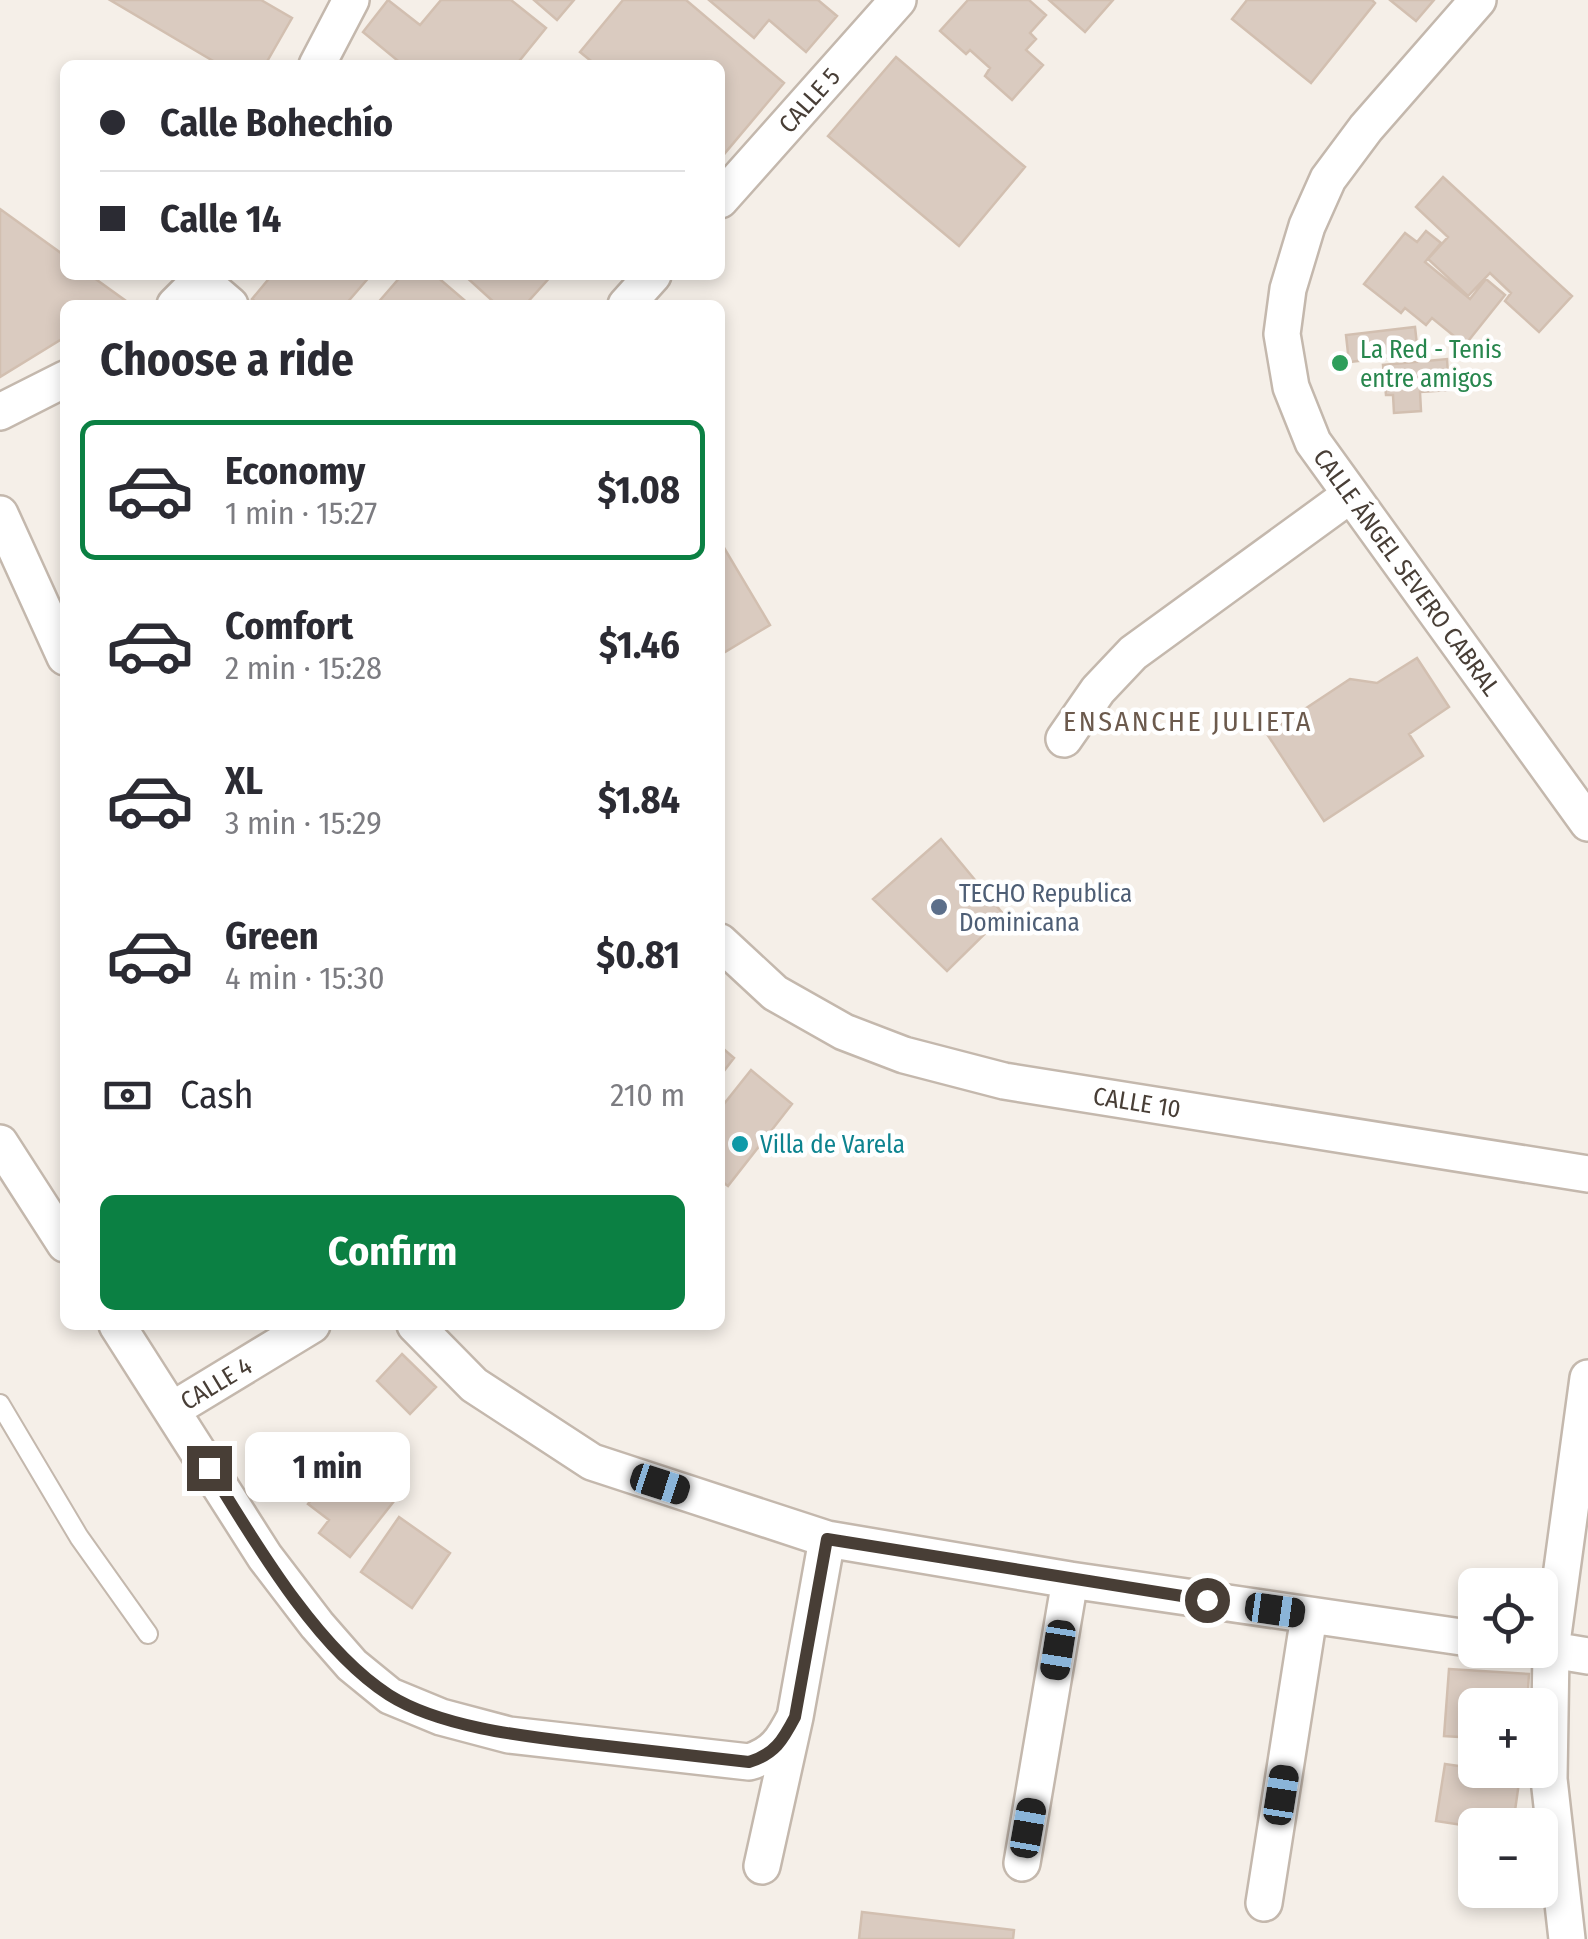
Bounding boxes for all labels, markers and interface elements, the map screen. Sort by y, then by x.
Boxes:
street label: CALLE 5 [773,62,847,139]
text: Calle Bohechío [160,100,393,146]
text: Calle 14 [160,196,281,242]
text: Choose a ride [100,333,354,387]
place label: La Red - Tenis entre amigos [1360,335,1502,394]
marker: La Red - Tenis entre amigos [1329,352,1351,374]
street label: CALLE ÁNGEL SEVERO CABRAL [1307,443,1507,702]
icon: car [105,445,195,535]
text: Economy [225,448,365,494]
text: $1.08 [597,467,680,513]
text: 1 min · 15:27 [225,494,377,532]
icon: car [105,600,195,690]
text: Comfort [225,603,353,649]
text: $1.46 [599,622,680,668]
text: 2 min · 15:28 [225,649,382,687]
district label: ENSANCHE JULIETA [1063,705,1313,738]
icon: car [105,755,195,845]
text: XL [225,758,263,804]
text: $1.84 [598,777,680,823]
text: 3 min · 15:29 [225,804,382,842]
place label: TECHO Republica Dominicana [959,879,1132,938]
marker: TECHO Republica Dominicana [928,896,950,918]
icon: car [105,910,195,1000]
text: Green [225,913,319,959]
text: $0.81 [596,932,680,978]
text: 4 min · 15:30 [225,959,385,997]
icon: cash [100,1068,155,1123]
text: Cash [180,1072,254,1118]
text: 210 m [610,1076,685,1114]
street label: CALLE 10 [1091,1081,1183,1125]
place label: Villa de Varela [760,1130,905,1160]
marker: Villa de Varela [729,1133,751,1155]
button: Confirm [100,1195,685,1310]
street label: CALLE 4 [175,1351,258,1417]
callout: 1 min [244,1433,409,1503]
route end [187,1446,232,1491]
text: 1 min [293,1448,362,1486]
car [627,1460,693,1508]
map controls [1458,1568,1558,1908]
button: locate [1458,1568,1558,1668]
route start [1185,1578,1230,1623]
car [1243,1591,1307,1629]
car [1038,1618,1078,1682]
button: + [1458,1688,1558,1788]
car [1261,1763,1301,1827]
car [1008,1796,1048,1860]
button: − [1458,1808,1558,1908]

